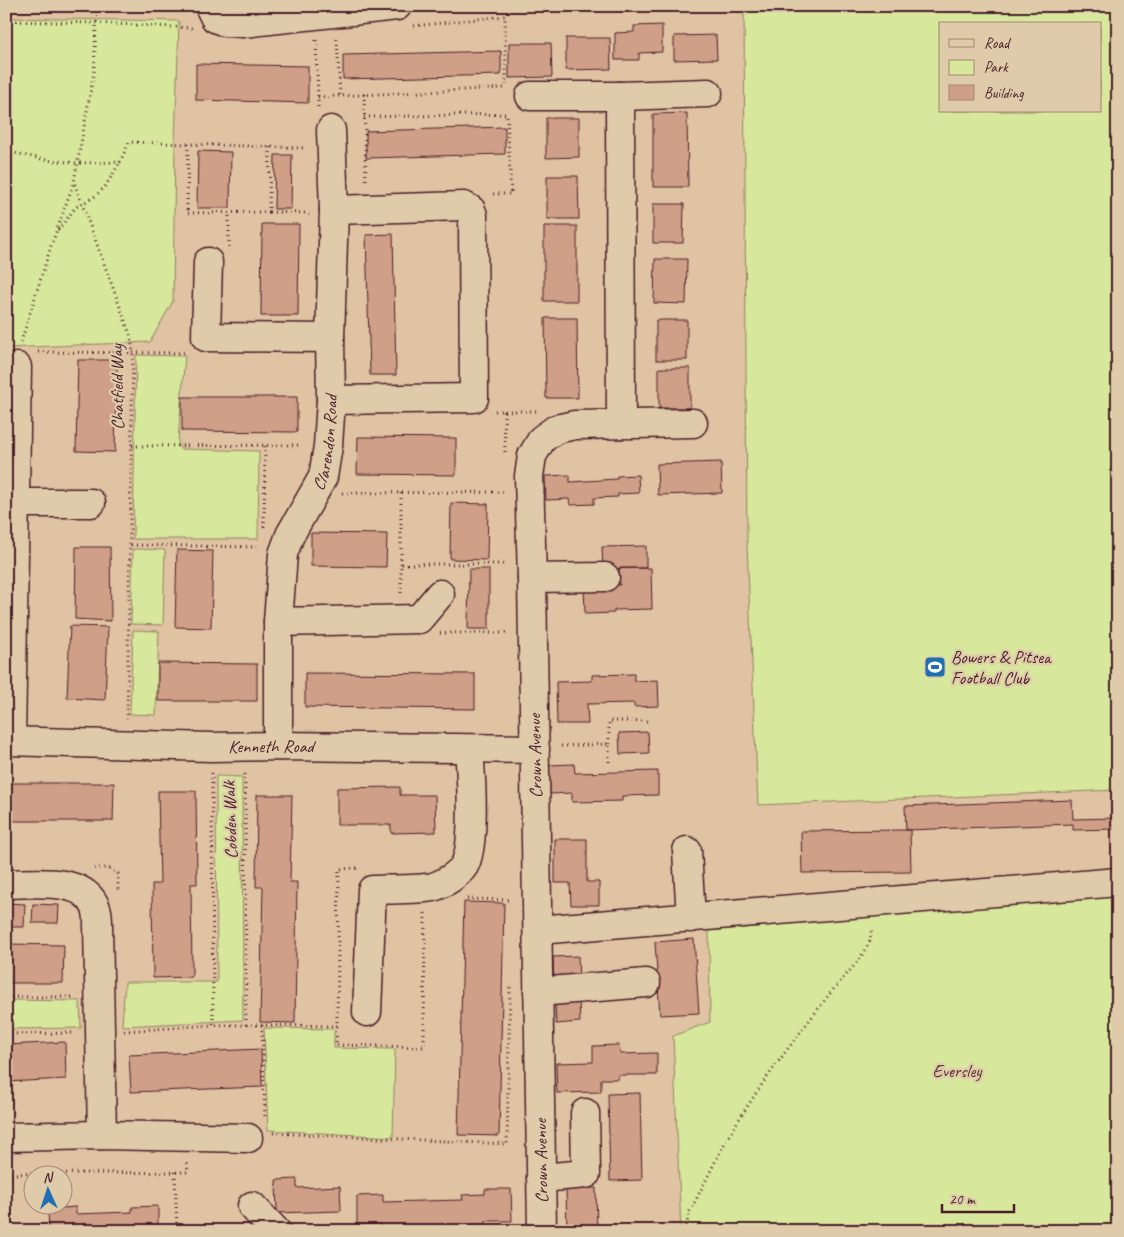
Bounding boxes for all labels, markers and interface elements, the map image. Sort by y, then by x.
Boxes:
legend [939,22,1102,112]
text: Road [984,34,1011,53]
text: Park [984,58,1009,77]
text: Building [984,84,1024,103]
street label: Chatfield Way [105,342,129,430]
street label: Clarendon Road [307,392,342,494]
place label: Bowers & Pitsea Football Club [951,646,1052,689]
sports icon: Bowers & Pitsea Football Club [923,655,947,679]
street label: Crown Avenue [523,712,547,798]
street label: Kenneth Road [228,735,317,758]
street label: Cobden Walk [218,779,242,859]
park label: Eversley [933,1060,983,1082]
street label: Crown Avenue [529,1117,553,1203]
north arrow [22,1164,72,1214]
text: N [43,1169,54,1186]
scale bar [942,1182,1014,1214]
text: 20 m [949,1190,976,1209]

